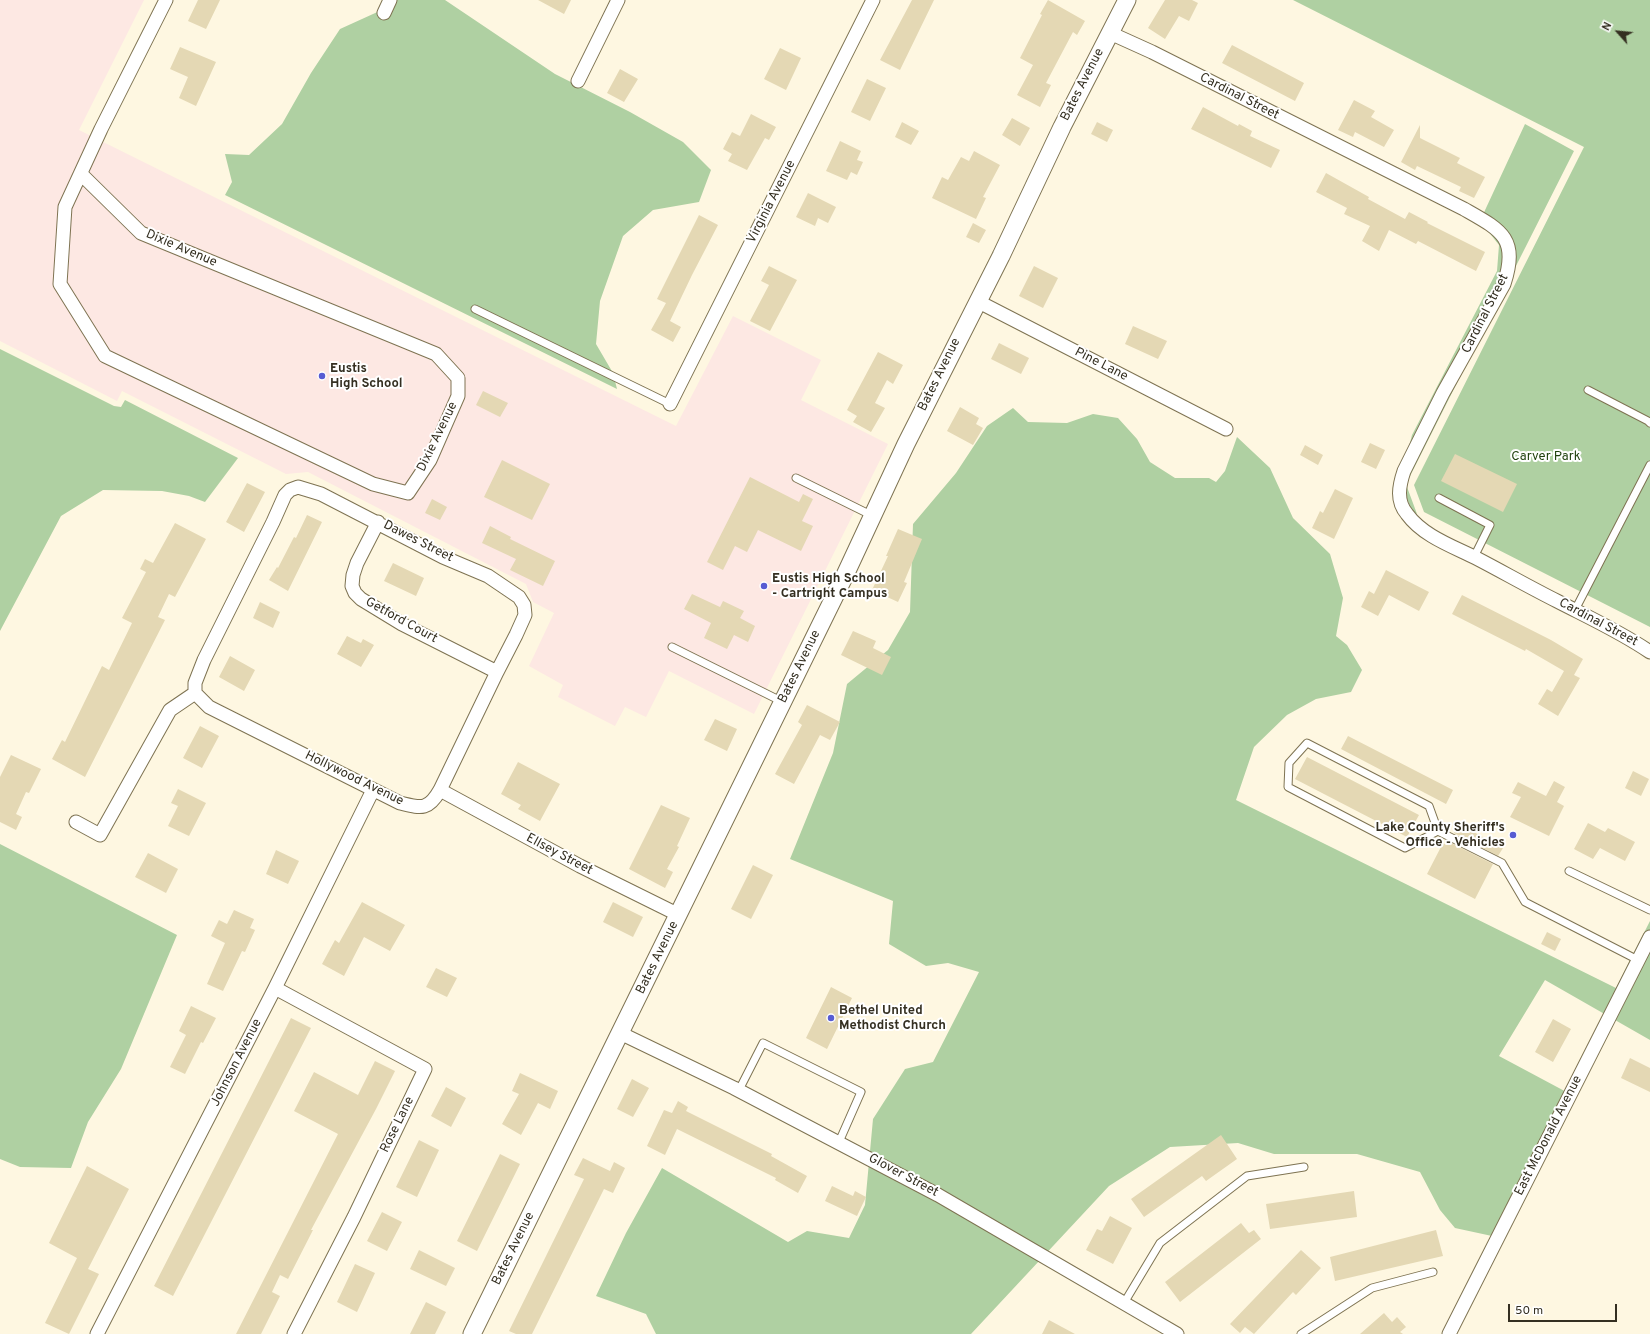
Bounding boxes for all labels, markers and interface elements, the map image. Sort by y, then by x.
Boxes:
north arrow [1598,12,1638,52]
text: N [1599,20,1615,33]
street label: Bates Avenue [1058,46,1108,124]
street label: Cardinal Street [1197,70,1281,124]
street label: Virginia Avenue [744,158,800,246]
street label: Dixie Avenue [143,227,219,271]
street label: Cardinal Street [1459,272,1513,356]
street label: Bates Avenue [916,336,964,414]
street label: Pine Lane [1072,345,1130,385]
place label: Eustis High School [330,361,403,392]
marker: Eustis High School [317,371,327,381]
street label: Dixie Avenue [414,400,462,474]
park label: Carver Park [1511,449,1581,465]
street label: Dawes Street [380,518,456,566]
place label: Eustis High School - Cartright Campus [772,571,887,602]
marker: Eustis High School - Cartright Campus [759,581,769,591]
street label: Getford Court [362,595,440,647]
street label: Cardinal Street [1556,596,1640,650]
street label: Bates Avenue [776,628,824,706]
street label: Hollywood Avenue [302,748,406,810]
place label: Lake County Sheriff's Office - Vehicles [1375,820,1505,851]
marker: Lake County Sheriff's Office - Vehicles [1508,830,1518,840]
street label: Ellsey Street [523,831,595,879]
street label: Bates Avenue [634,919,682,997]
place label: Bethel United Methodist Church [839,1003,946,1034]
marker: Bethel United Methodist Church [826,1013,836,1023]
street label: Johnson Avenue [208,1017,266,1109]
street label: East McDonald Avenue [1512,1073,1586,1199]
street label: Rose Lane [378,1095,418,1155]
street label: Glover Street [865,1151,941,1201]
street label: Bates Avenue [490,1210,538,1288]
scale bar [1510,1296,1619,1322]
text: 50 m [1515,1303,1543,1319]

